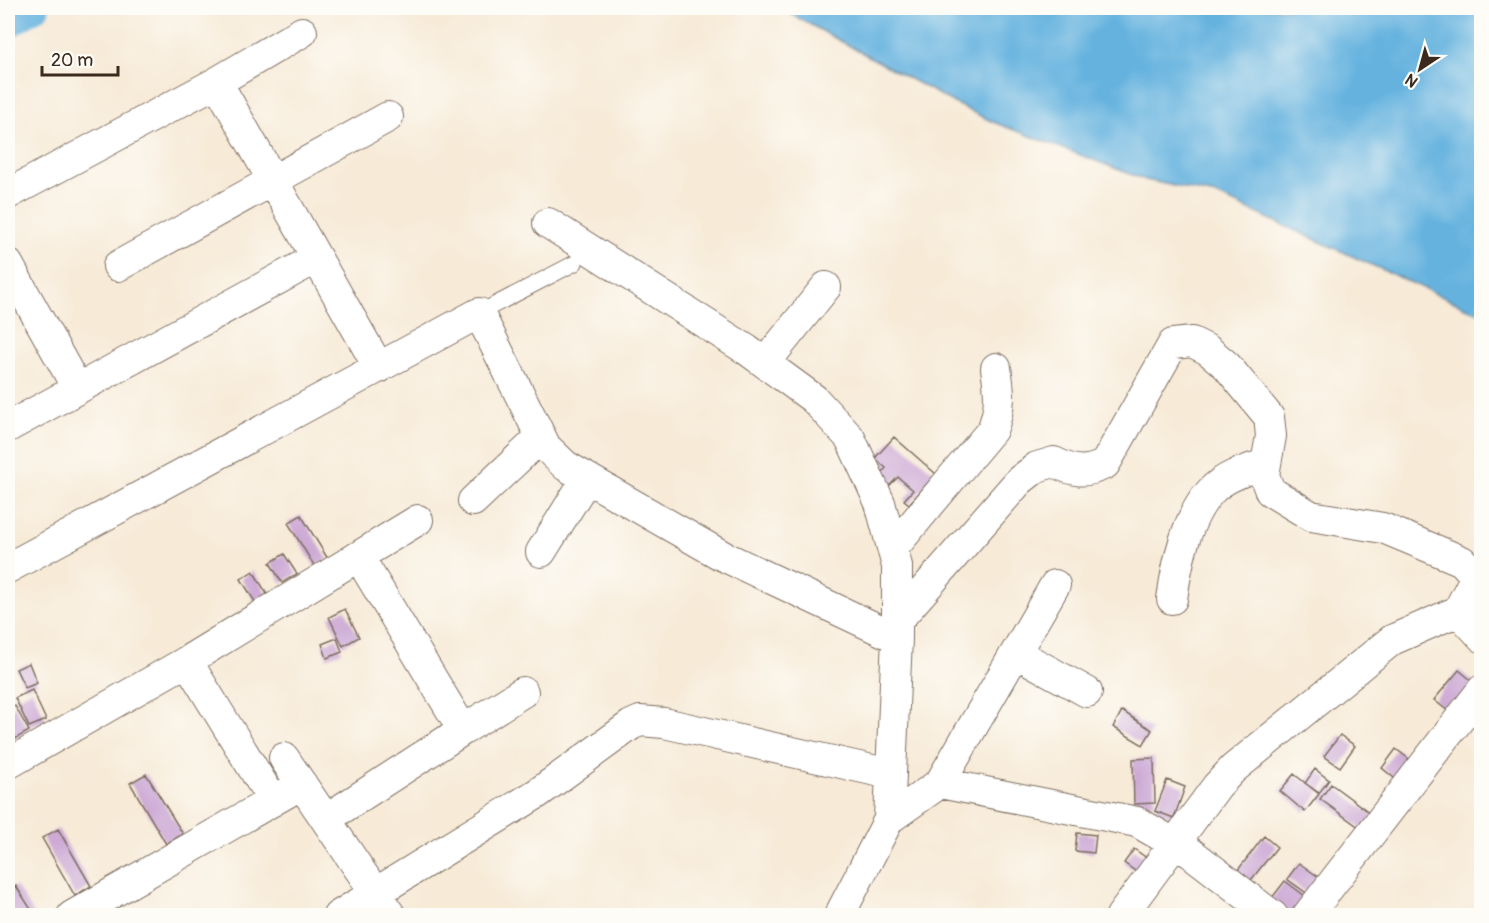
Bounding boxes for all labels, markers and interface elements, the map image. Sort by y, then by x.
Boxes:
scale bar [42,39,118,77]
north arrow [1390,39,1450,99]
text: 20 m [51,49,93,72]
text: N [1401,69,1422,92]

